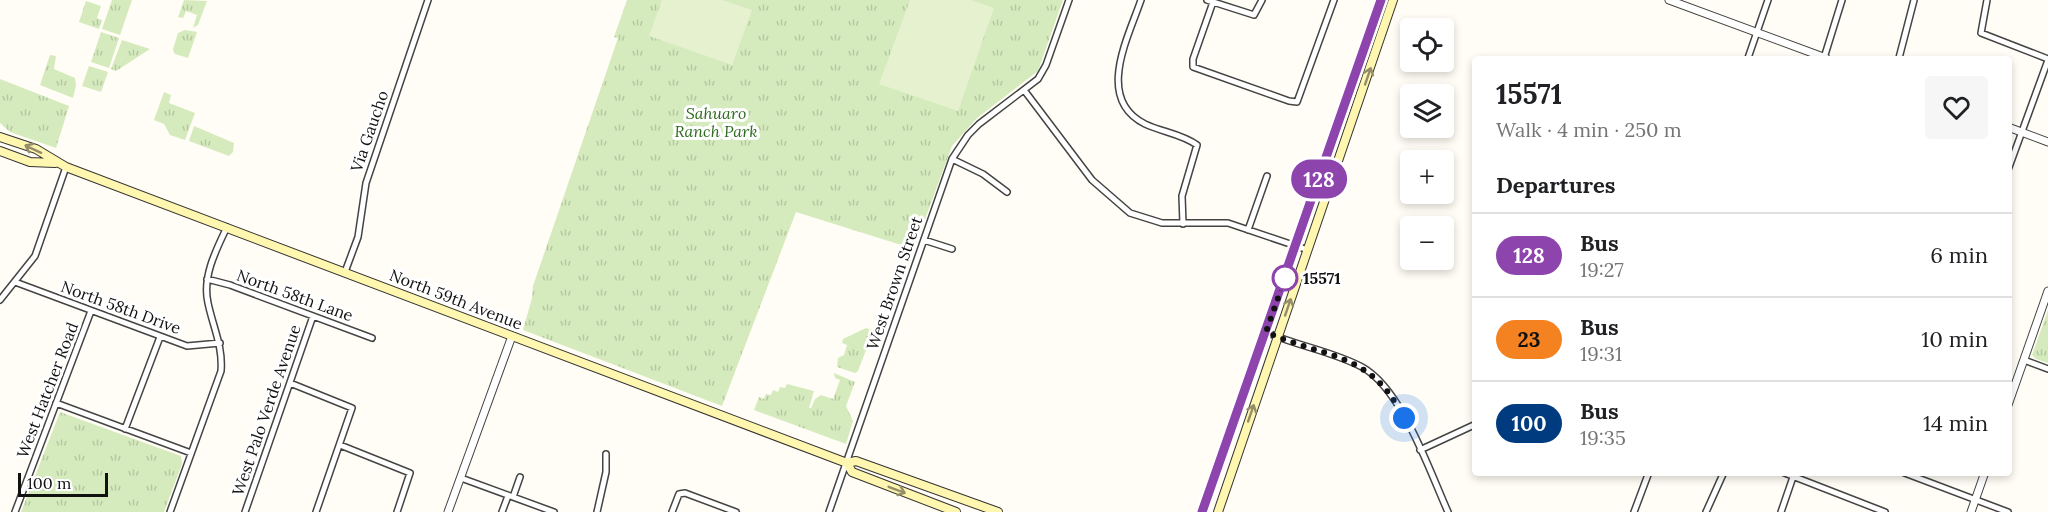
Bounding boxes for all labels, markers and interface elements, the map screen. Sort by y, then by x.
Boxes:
map controls [1400,18,1454,270]
button: locate [1400,18,1454,72]
one-way arrow [1363,67,1374,86]
text: 15571 [1496,76,1562,112]
button: heart [1925,76,1988,139]
button: layers [1400,84,1454,138]
street label: Via Gaucho [345,88,392,175]
park label: Sahuaro Ranch Park [674,103,758,141]
text: Walk · 4 min · 250 m [1496,117,1682,142]
one-way arrow [24,143,42,155]
button: + [1400,150,1454,204]
line badge: 128 [1284,160,1354,198]
text: 128 [1303,166,1335,193]
text: Departures [1496,171,1615,199]
street label: West Brown Street [862,213,926,352]
button: − [1400,216,1454,270]
text: Bus [1580,229,1619,257]
text: 6 min [1930,241,1988,269]
text: 128 [1513,242,1545,269]
text: 19:27 [1580,257,1624,282]
street label: North 59th Avenue [387,264,526,334]
street label: North 58th Lane [234,265,356,325]
marker: 15571 [1272,265,1298,291]
place label: 15571 [1303,268,1341,288]
street label: North 58th Drive [58,276,184,338]
one-way arrow [1284,298,1295,317]
text: Bus [1580,313,1619,341]
street label: West Hatcher Road [12,319,82,461]
street label: West Palo Verde Avenue [227,322,305,498]
text: 10 min [1921,325,1988,353]
text: 23 [1518,326,1540,353]
text: 19:31 [1580,341,1622,366]
text: Bus [1580,397,1619,425]
your location [1389,403,1419,433]
one-way arrow [1247,404,1258,423]
text: 14 min [1923,409,1988,437]
text: 100 [1511,410,1547,437]
text: 19:35 [1580,425,1626,450]
scale bar [18,470,108,498]
text: 100 m [27,473,71,493]
one-way arrow [887,485,905,496]

